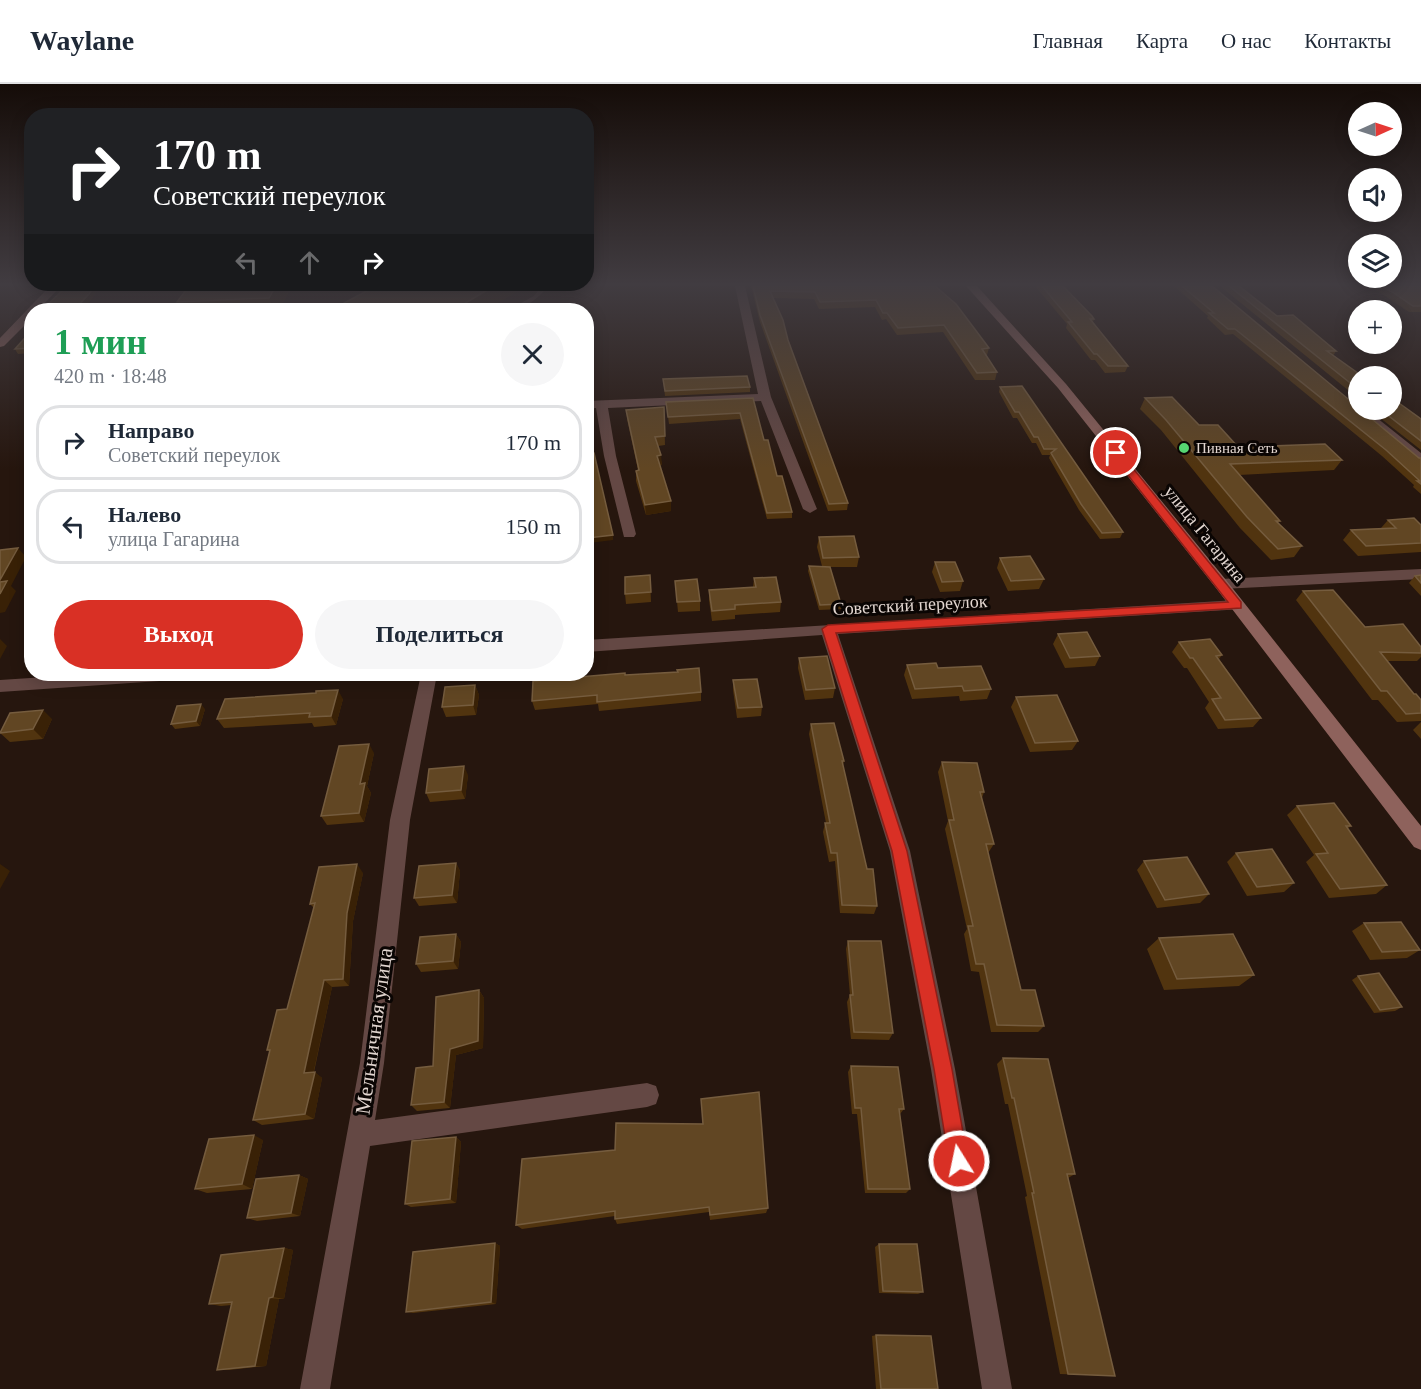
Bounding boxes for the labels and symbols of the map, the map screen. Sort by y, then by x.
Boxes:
north arrow [1348,102,1402,156]
pin [1090,427,1141,478]
place label: Пивная Сеть [1196,440,1278,456]
marker: Пивная Сеть [1177,441,1191,455]
street label: улица Гагарина [1160,482,1250,586]
street label: Советский переулок [832,591,988,619]
street label: Мельничная улица [350,945,398,1116]
position arrow [927,1129,991,1193]

